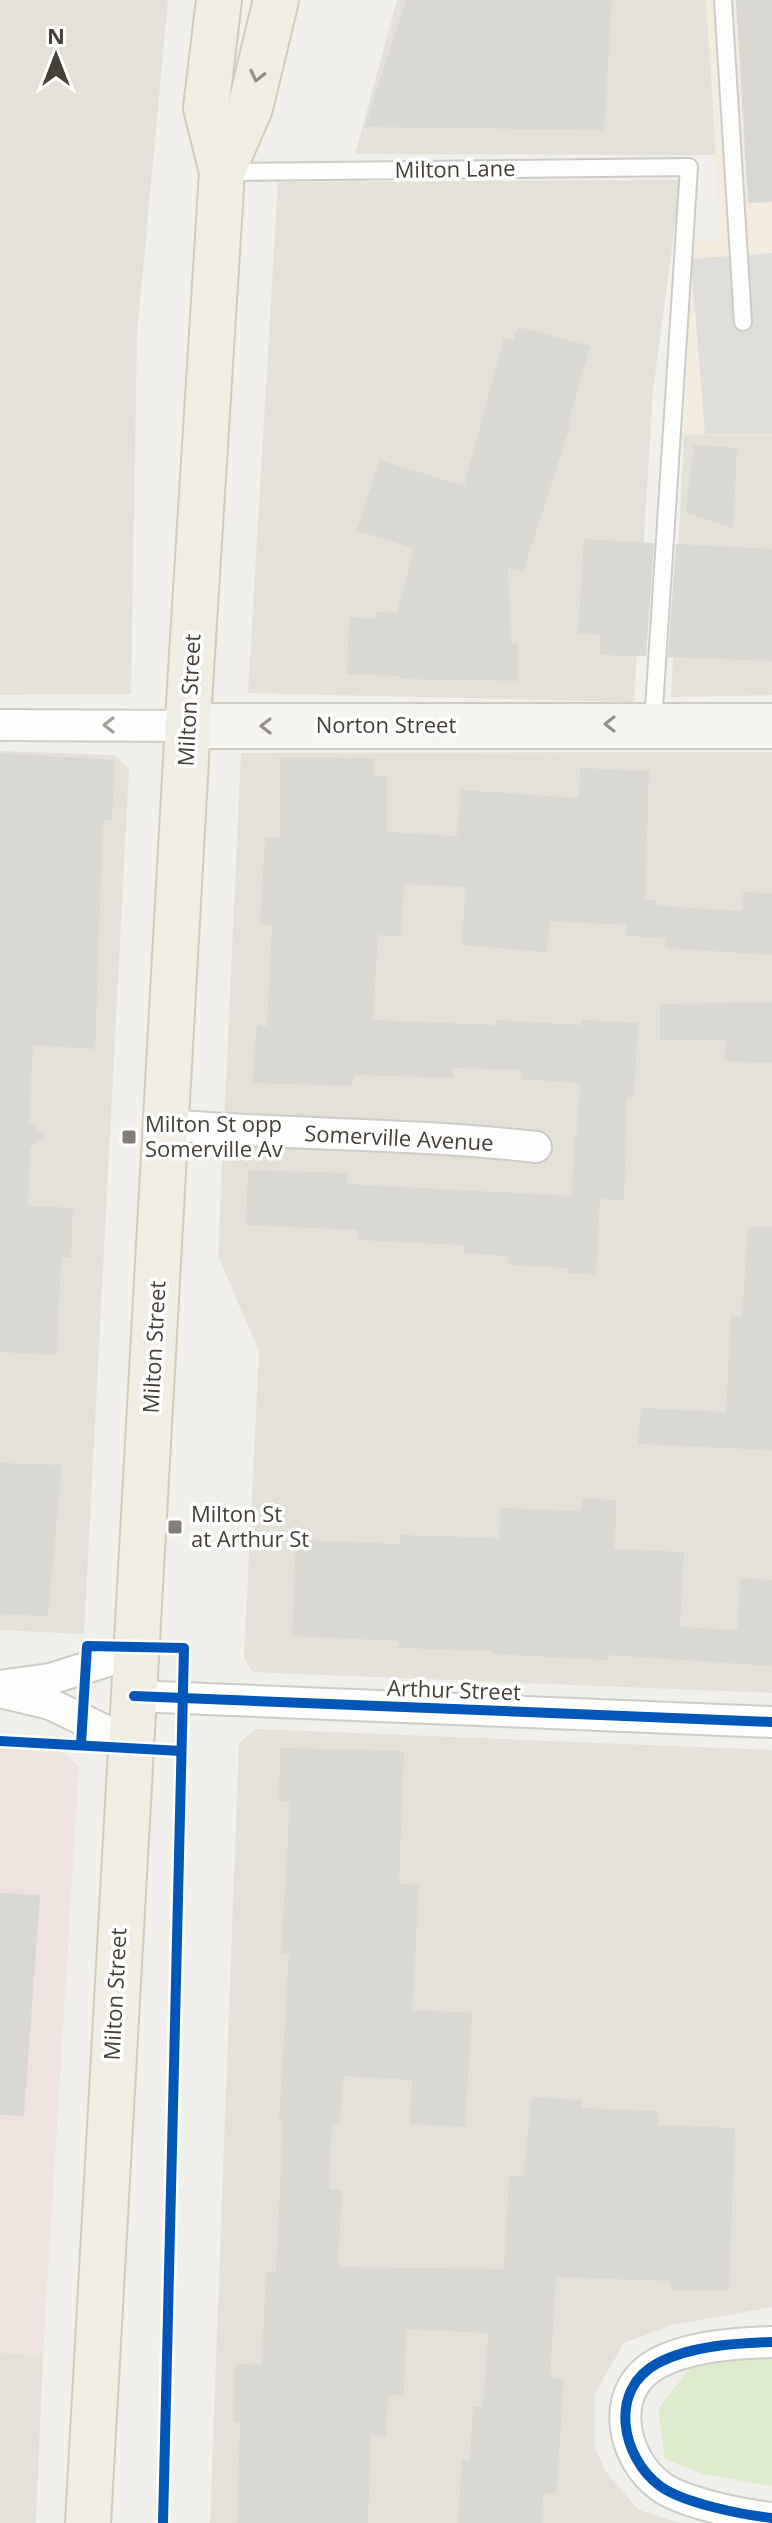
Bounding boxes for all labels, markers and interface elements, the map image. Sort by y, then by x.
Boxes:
north arrow [16,16,96,96]
text: N [47,20,65,50]
one-way arrow [249,68,266,82]
street label: Milton Lane [394,152,516,184]
street label: Milton Street [170,633,206,767]
street label: Norton Street [316,709,456,739]
one-way arrow [603,716,616,733]
one-way arrow [102,717,115,734]
one-way arrow [259,717,272,735]
place label: Milton St opp Somerville Av [145,1108,283,1163]
street label: Somerville Avenue [304,1117,494,1157]
marker: Milton St opp Somerville Av [120,1128,138,1146]
street label: Milton Street [135,1280,171,1414]
place label: Milton St at Arthur St [191,1498,309,1553]
marker: Milton St at Arthur St [166,1518,184,1536]
street label: Arthur Street [387,1672,522,1706]
street label: Milton Street [96,1927,132,2061]

